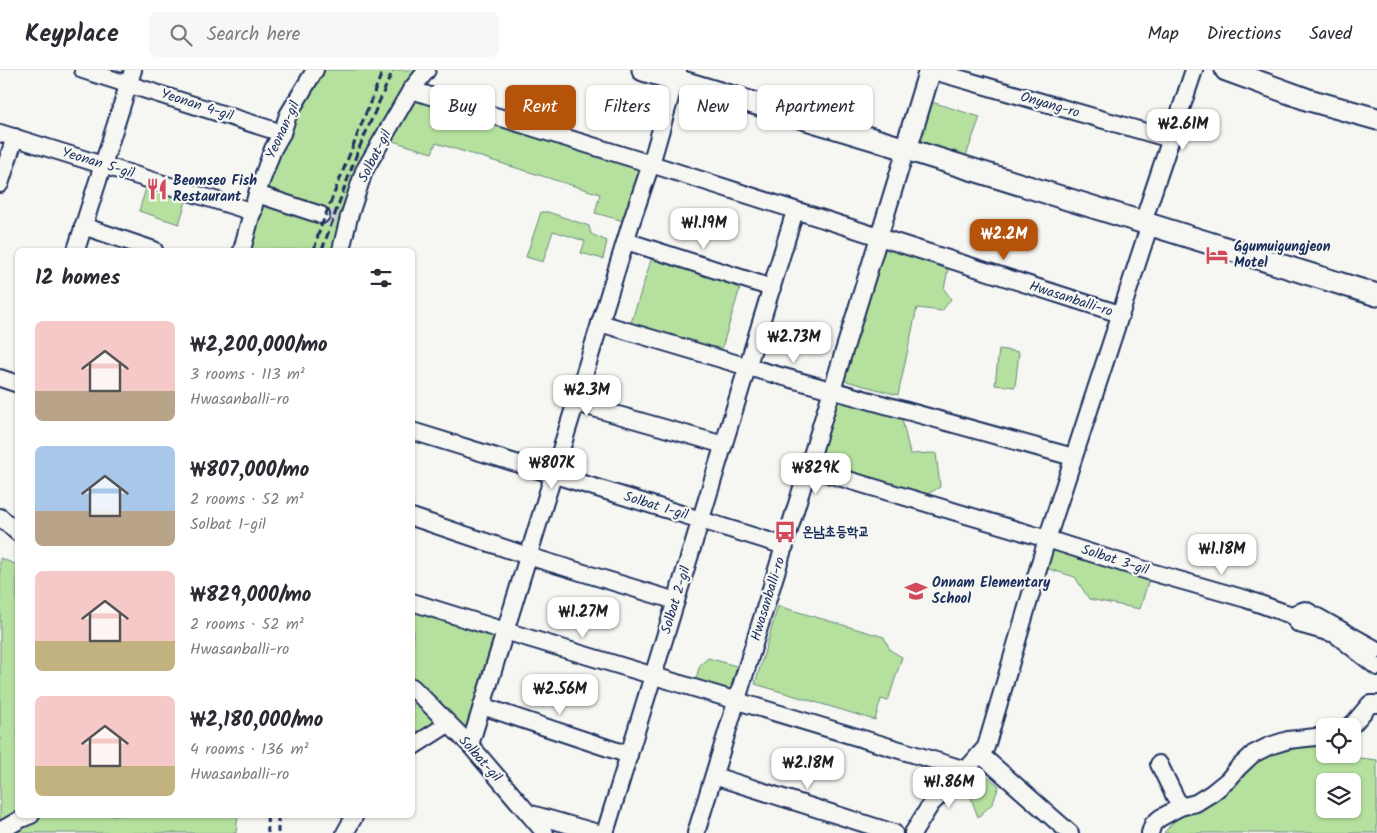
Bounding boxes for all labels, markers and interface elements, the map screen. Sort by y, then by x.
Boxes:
search box [149,12,499,57]
text: Keyplace [25,15,119,54]
text: Search here [207,20,300,50]
text: Map [1147,20,1179,49]
text: Directions [1207,20,1281,49]
text: Saved [1309,20,1352,49]
icon: search [167,21,195,49]
street label: Yeonan 4-gil [158,83,237,127]
chip: Buy [430,85,495,130]
chip: Rent [505,85,576,130]
chip: Filters [586,85,669,130]
chip: New [679,85,747,130]
chip: Apartment [757,85,873,130]
street label: Onyang-ro [1018,86,1082,124]
street label: Yeonan-gil [260,97,306,163]
pin: ₩2.61M [1142,108,1224,151]
text: ₩2.61M [1158,112,1208,137]
street label: Solbat-gil [352,125,398,186]
street label: Yeonan 5-gil [59,141,138,185]
place label: Beomseo Fish Restaurant [173,170,257,208]
restaurant icon: Beomseo Fish Restaurant [144,176,170,202]
pin: ₩1.19M [663,208,745,250]
text: ₩1.19M [681,211,727,236]
pin: ₩2.2M [969,218,1039,261]
text: ₩2.2M [981,222,1027,247]
place label: Ggumuigungjeon Motel [1234,236,1331,274]
hotel icon: Ggumuigungjeon Motel [1204,242,1230,268]
text: 12 homes [35,262,120,295]
icon: filters [367,264,395,292]
street label: Hwasanballi-ro [1026,275,1116,323]
pin: ₩2.73M [753,322,835,364]
text: ₩2.73M [767,325,821,350]
text: ₩2,200,000/mo [190,329,328,362]
icon: home [75,341,135,401]
text: 3 rooms · 113 m² [190,362,305,387]
pin: ₩2.3M [552,374,622,417]
text: ₩2.3M [564,378,610,403]
text: Hwasanballi-ro [190,387,289,412]
pin: ₩807K [517,448,587,490]
text: ₩807K [529,451,575,476]
pin: ₩829K [781,452,851,495]
text: ₩807,000/mo [190,454,309,487]
text: ₩829K [792,456,840,481]
icon: home [75,466,135,526]
street label: Solbat 1-gil [621,486,692,526]
text: 2 rooms · 52 m² [190,487,304,512]
text: Solbat 1-gil [190,512,266,537]
bus stop icon: 온남초등학교 [772,519,798,545]
place label: 온남초등학교 [802,521,870,543]
pin: ₩1.18M [1181,534,1263,576]
text: ₩1.18M [1199,537,1245,562]
street label: Solbat 3-gil [1078,539,1152,581]
street label: Hwasanballi-ro [745,554,791,644]
street label: Solbat 2-gil [655,563,697,637]
place label: Onnam Elementary School [932,572,1051,610]
school or university icon: Onnam Elementary School [903,578,929,604]
text: ₩829,000/mo [190,579,311,612]
icon: home [75,591,135,651]
pin: ₩1.27M [542,596,624,639]
text: ₩1.27M [558,600,608,625]
text: 2 rooms · 52 m² [190,612,304,637]
text: Hwasanballi-ro [190,637,289,662]
pin: ₩2.56M [519,674,601,716]
text: ₩2.56M [533,677,587,702]
text: ₩2,180,000/mo [190,704,323,737]
icon: home [75,716,135,776]
map controls [1316,718,1361,818]
button: locate [1316,718,1361,763]
street label: Solbat-gil [453,731,507,788]
text: 4 rooms · 136 m² [190,737,308,762]
pin: ₩2.18M [767,748,849,790]
text: ₩2.18M [782,751,834,776]
text: Hwasanballi-ro [190,762,289,787]
pin: ₩1.86M [908,766,990,809]
text: ₩1.86M [924,770,974,795]
button: layers [1316,773,1361,818]

